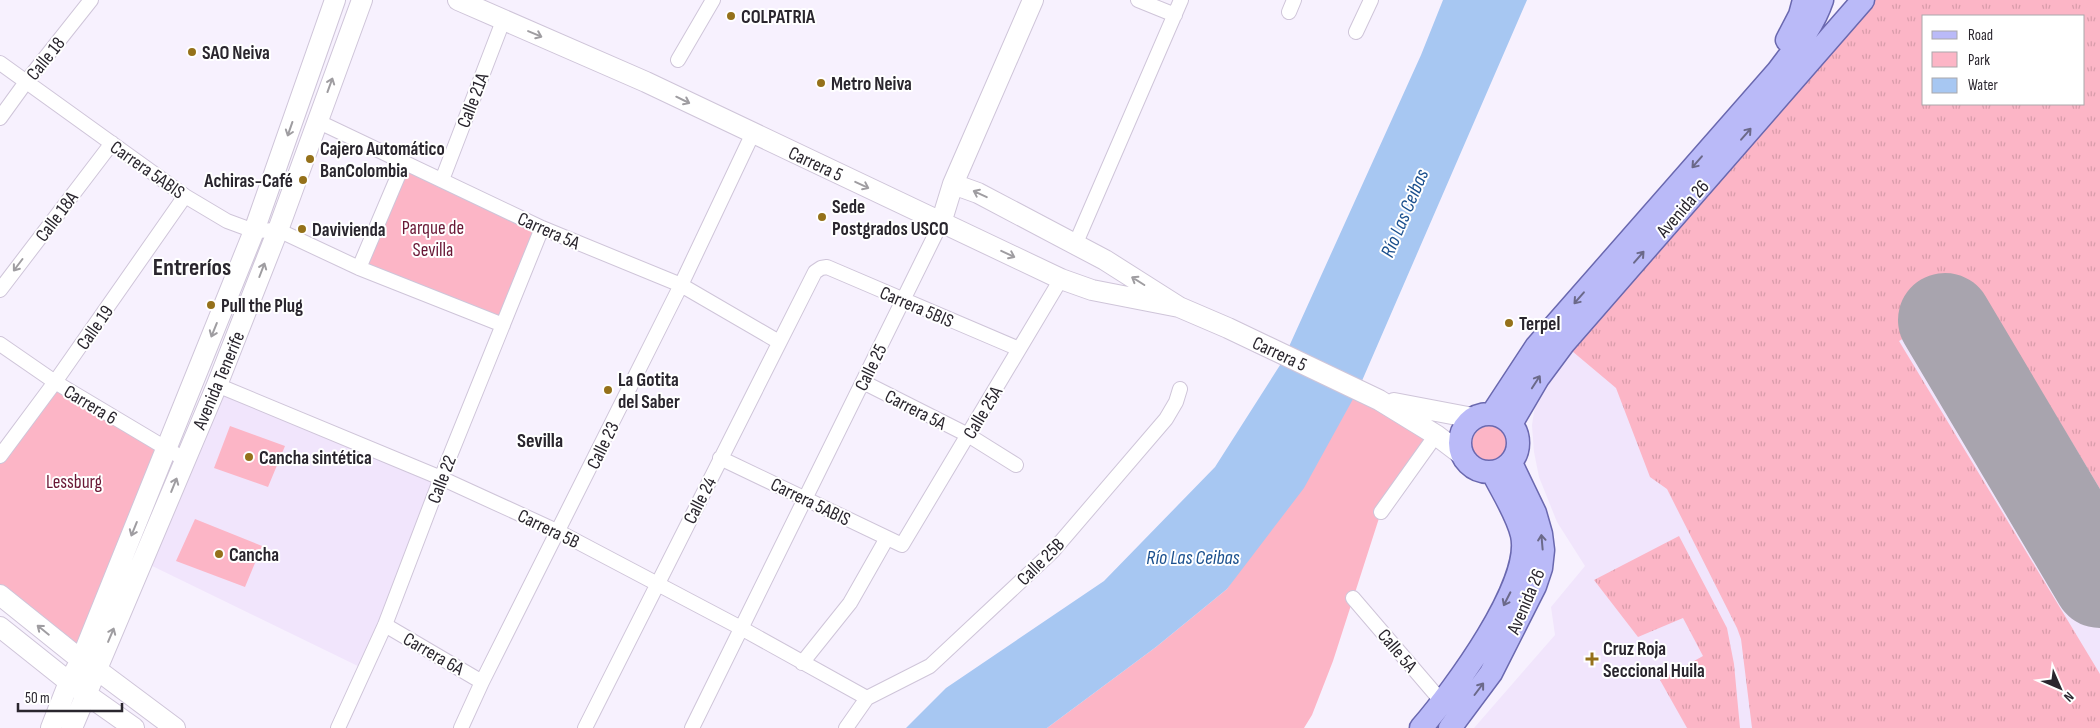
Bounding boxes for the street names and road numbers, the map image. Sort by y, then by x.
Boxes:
street label: Calle 18 [22,33,70,85]
street label: Calle 21A [452,69,495,131]
street label: Carrera 5ABIS [105,136,189,204]
street label: Carrera 5 [784,142,846,187]
street label: Avenida 26 [1651,175,1714,243]
street label: Calle 18A [31,187,84,247]
street label: Carrera 5A [514,208,584,256]
street label: Carrera 5BIS [876,282,957,333]
street label: Calle 19 [72,301,119,355]
street label: Avenida Tenerife [188,328,250,434]
street label: Carrera 5 [1248,332,1310,377]
street label: Calle 25 [850,340,893,395]
street label: Carrera 6 [59,380,121,430]
street label: Calle 25A [959,381,1008,443]
street label: Carrera 5A [881,385,951,436]
street label: Calle 23 [582,418,625,473]
street label: Calle 22 [423,452,462,507]
street label: Calle 24 [679,473,722,528]
street label: Carrera 5ABIS [767,473,854,532]
street label: Carrera 5B [514,505,583,554]
street label: Calle 25B [1012,533,1070,591]
street label: Avenida 26 [1502,565,1550,639]
street label: Calle 5A [1372,625,1422,678]
street label: Carrera 6A [399,628,468,681]

